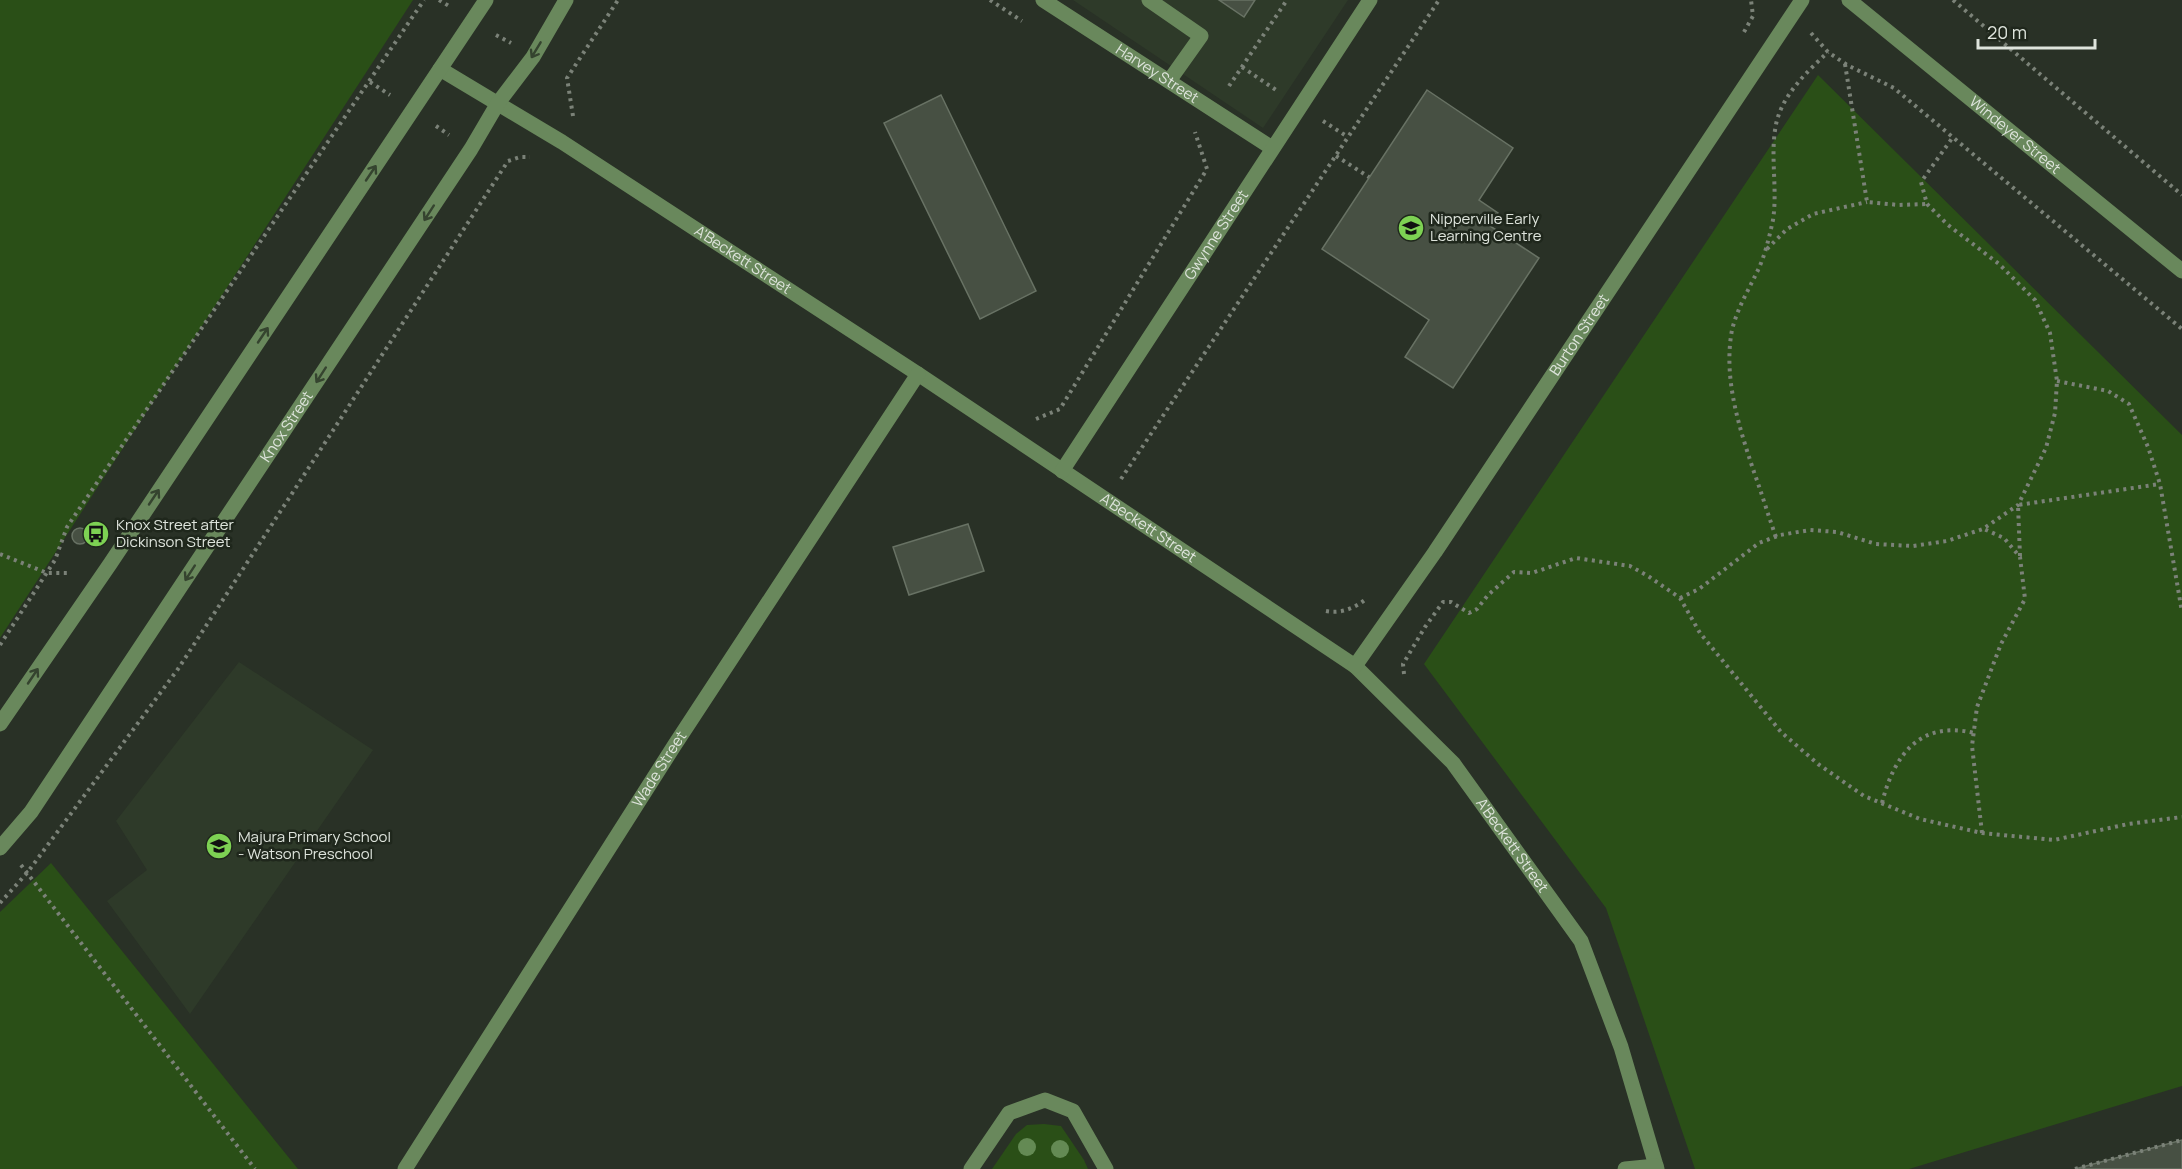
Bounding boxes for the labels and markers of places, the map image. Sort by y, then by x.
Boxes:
place label: Nipperville Early Learning Centre [1430,208,1542,246]
school or university icon: Nipperville Early Learning Centre [1396,213,1426,243]
place label: Knox Street after Dickinson Street [116,514,235,552]
bus stop icon: Knox Street after Dickinson Street [81,519,111,549]
place label: Majura Primary School - Watson Preschool [238,826,391,864]
school or university icon: Majura Primary School - Watson Preschool [204,831,234,861]

